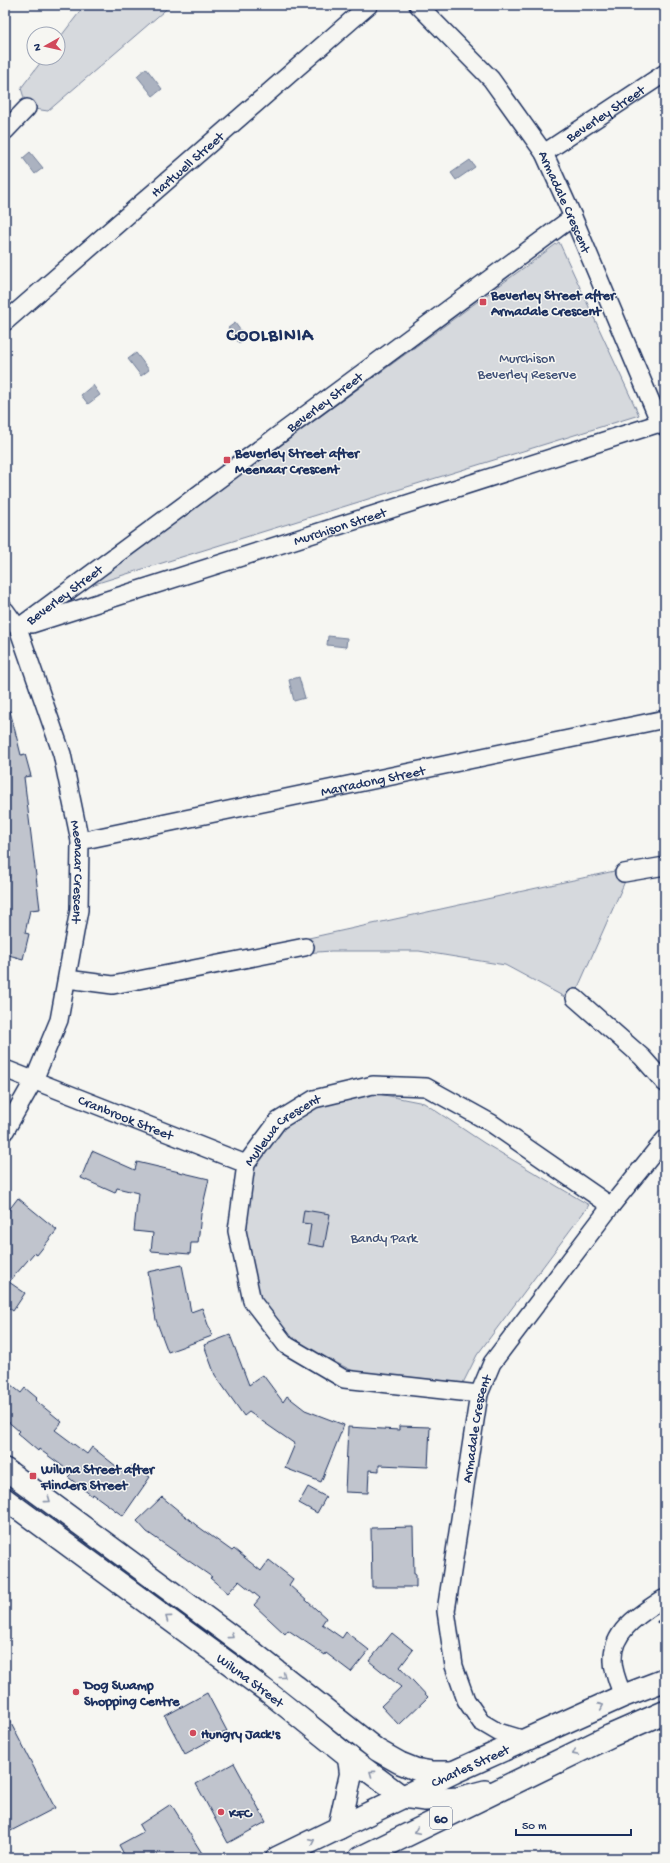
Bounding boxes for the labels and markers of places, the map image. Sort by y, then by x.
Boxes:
place label: Beverley Street after Armadale Crescent [490,288,617,321]
marker: Beverley Street after Armadale Crescent [478,297,488,307]
place label: Beverley Street after Meenaar Crescent [234,446,361,479]
marker: Beverley Street after Meenaar Crescent [222,455,232,465]
place label: Wiluna Street after Flinders Street [40,1462,156,1495]
marker: Wiluna Street after Flinders Street [28,1471,38,1481]
place label: Dog Swamp Shopping Centre [82,1678,180,1711]
marker: Dog Swamp Shopping Centre [71,1687,81,1697]
place label: Hungry Jack's [201,1727,281,1744]
marker: Hungry Jack's [188,1728,198,1738]
place label: KFC [228,1806,253,1823]
marker: KFC [216,1807,226,1817]

